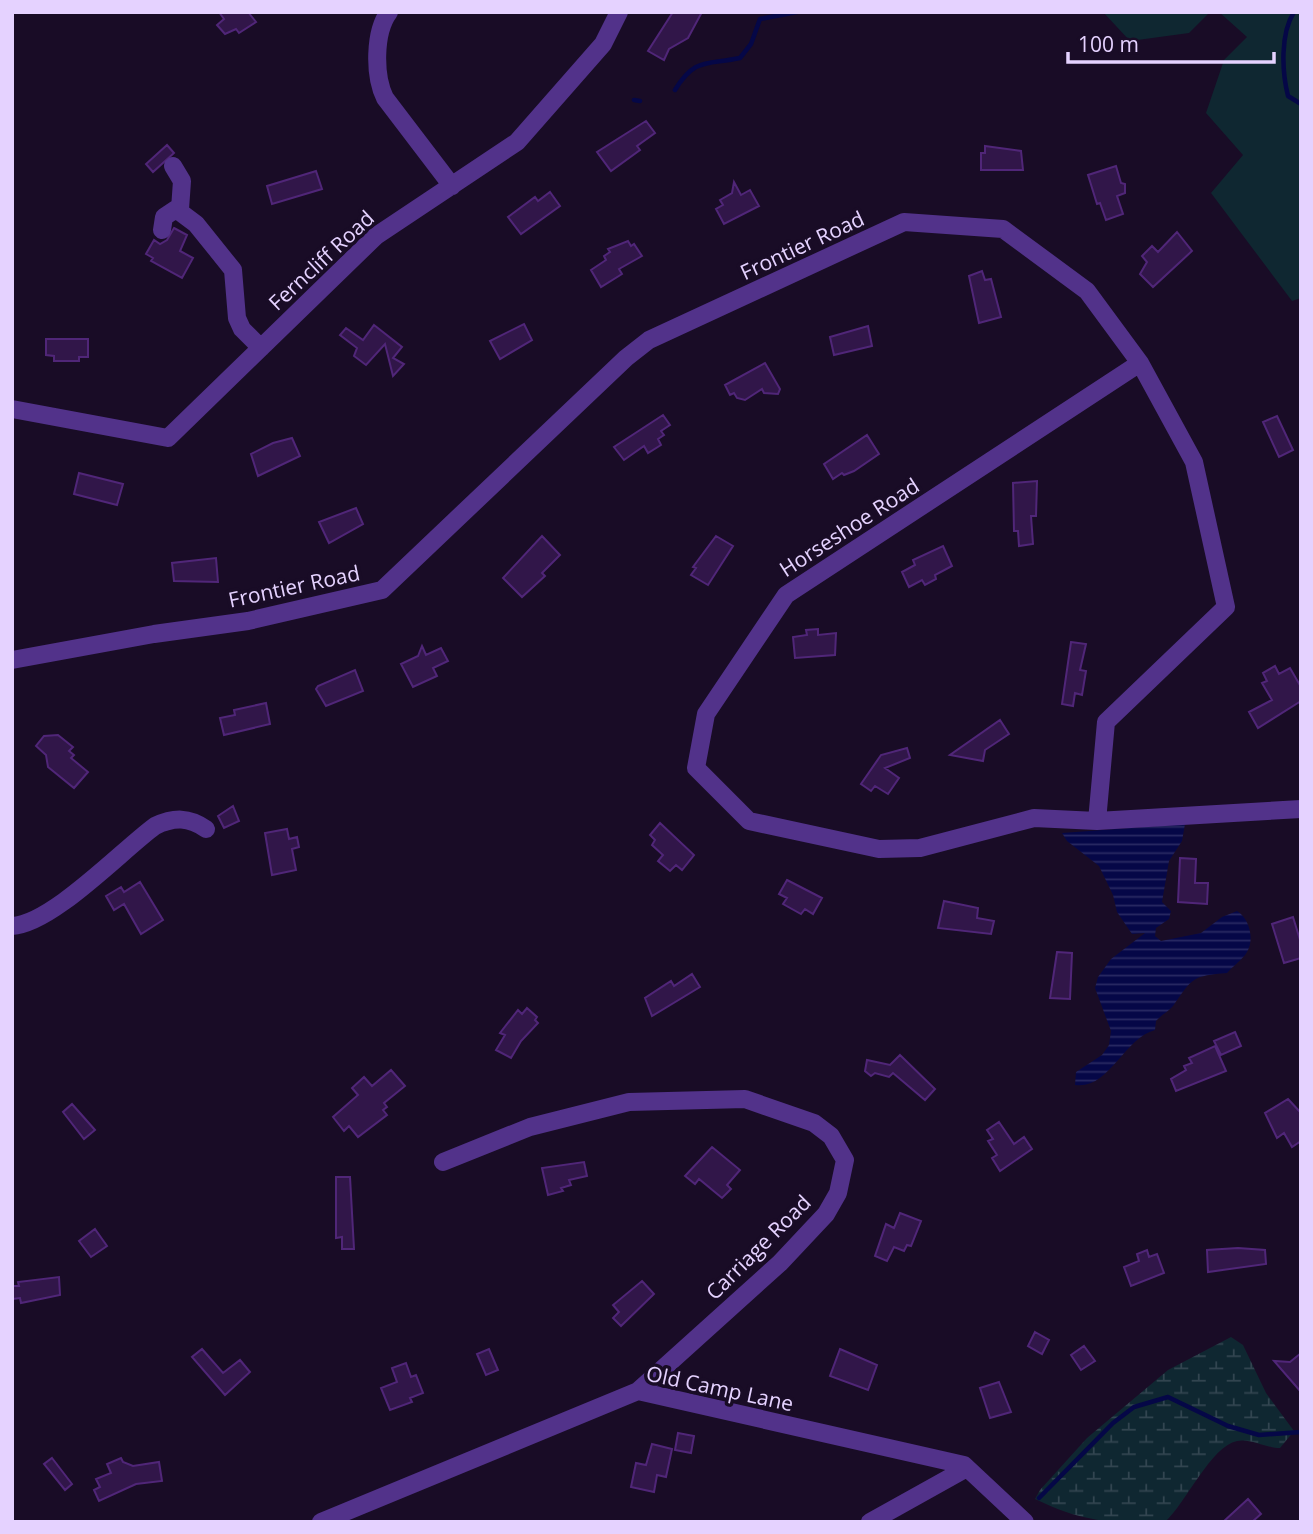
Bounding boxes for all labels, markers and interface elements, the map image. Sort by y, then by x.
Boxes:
scale bar [1068,21,1274,65]
text: 100 m [1078,30,1139,58]
street label: Ferncliff Road [262,204,380,316]
street label: Frontier Road [736,204,868,286]
street label: Horseshoe Road [774,471,924,583]
street label: Frontier Road [226,558,362,614]
street label: Carriage Road [699,1188,817,1306]
street label: Old Camp Lane [644,1359,796,1417]

